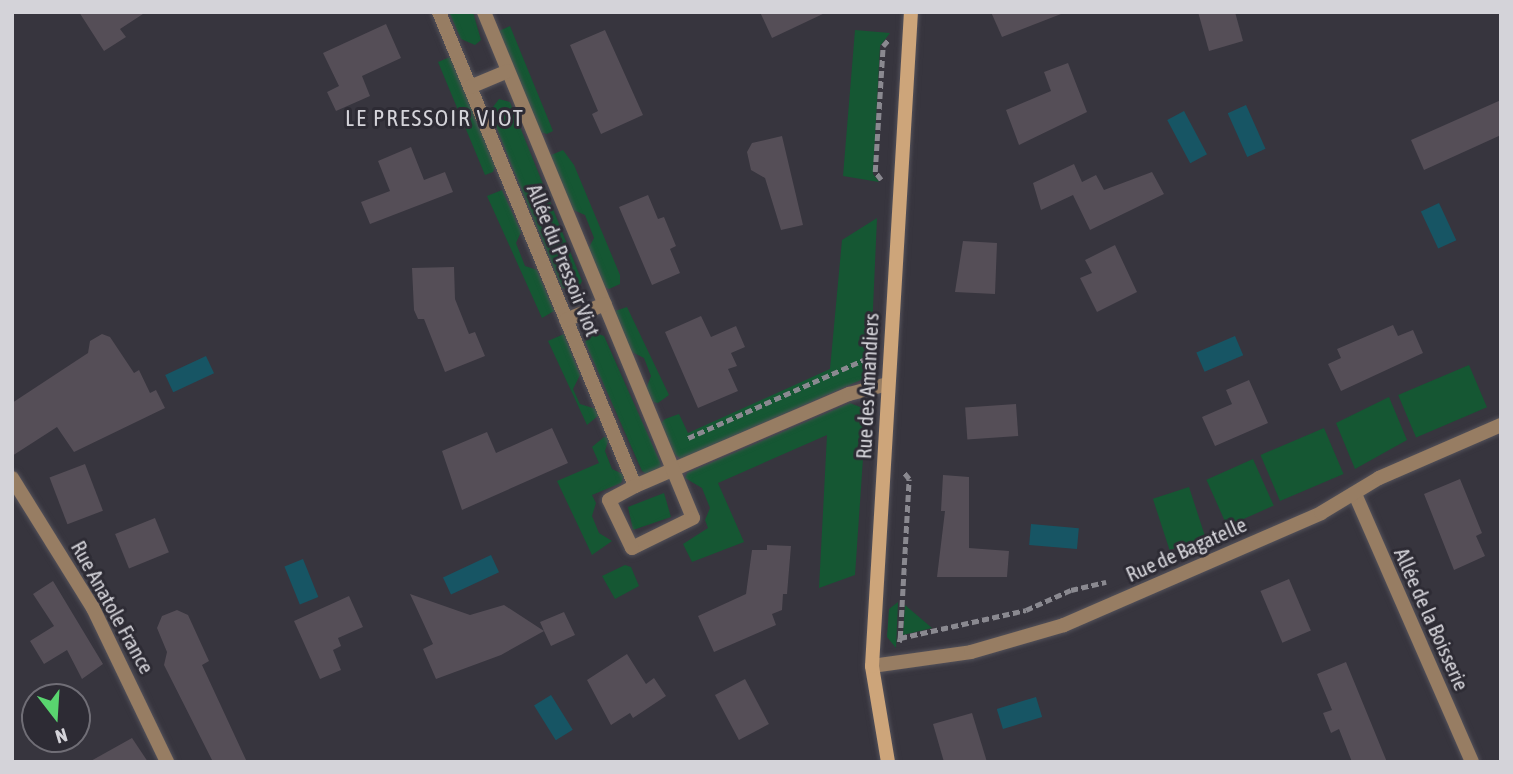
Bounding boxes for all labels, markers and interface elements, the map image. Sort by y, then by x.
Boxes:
district label: LE PRESSOIR VIOT [347,104,523,132]
street label: Allée du Pressoir Viot [522,180,606,340]
street label: Rue des Amandiers [851,312,883,460]
street label: Rue de Bagatelle [1122,511,1250,587]
street label: Rue Anatole France [66,536,160,678]
street label: Allée de la Boisserie [1389,544,1475,694]
north arrow [21,683,91,753]
text: N [53,724,70,748]

